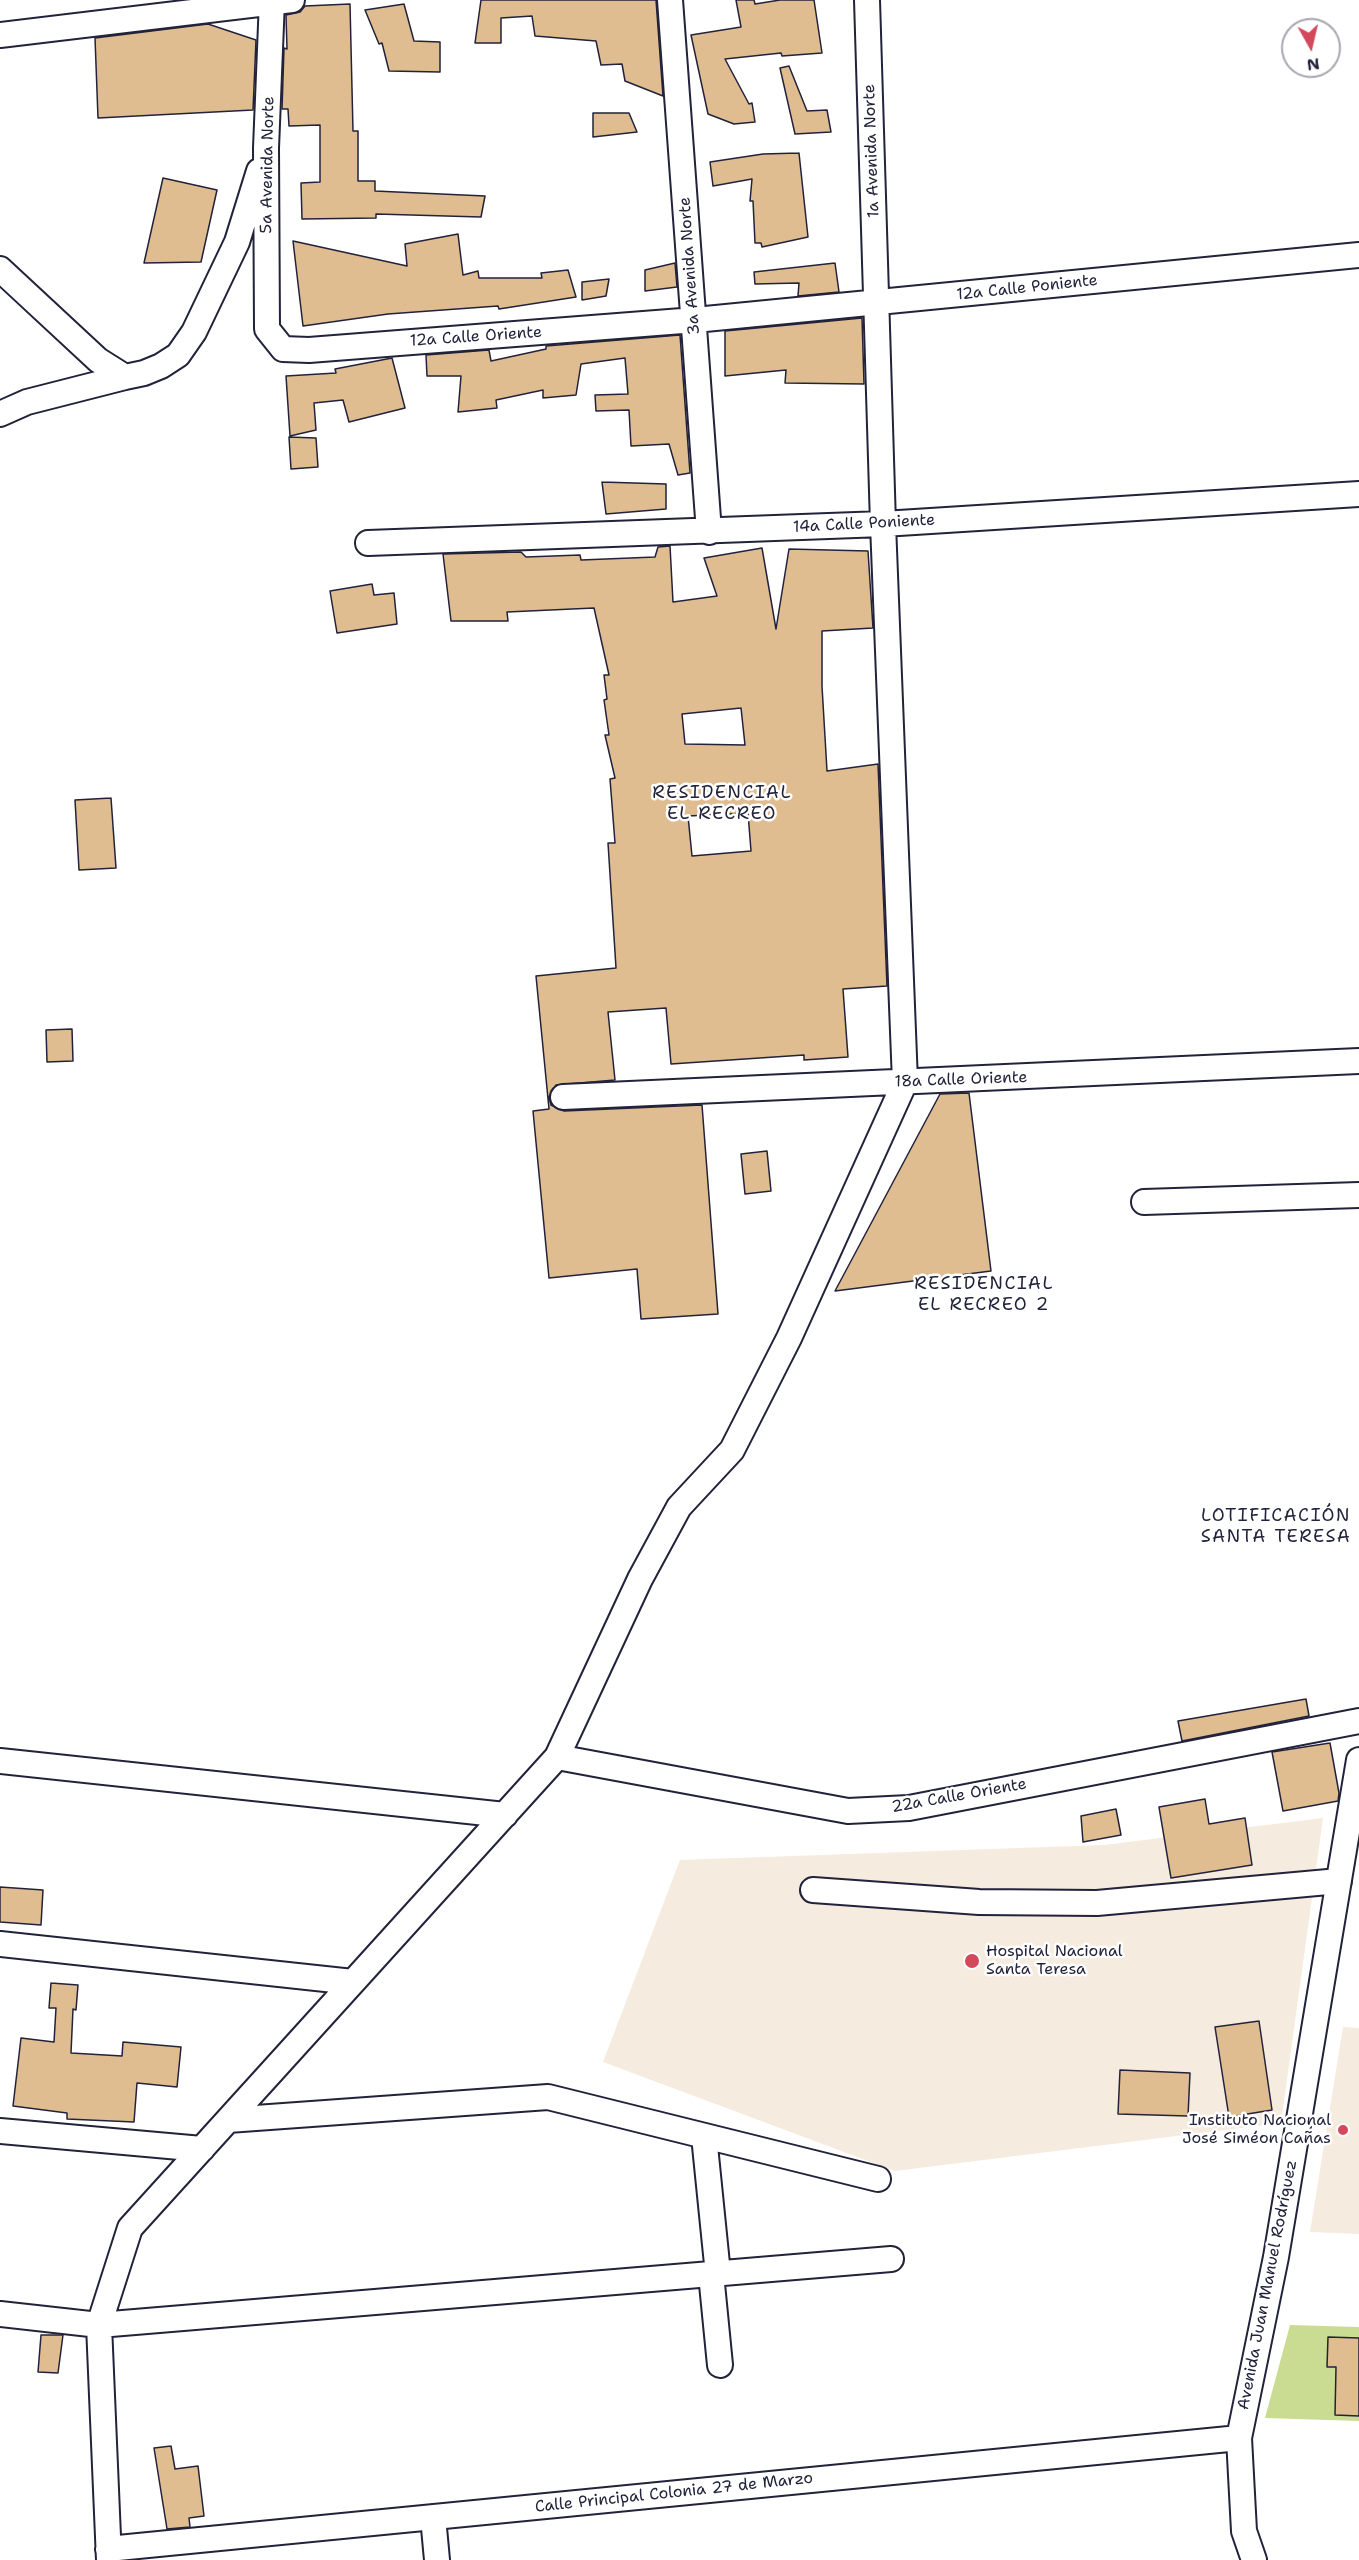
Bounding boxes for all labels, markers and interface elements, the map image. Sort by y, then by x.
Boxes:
north arrow [1281,18,1341,78]
text: N [1306,53,1321,76]
street label: 1a Avenida Norte [860,84,884,218]
street label: 5a Avenida Norte [257,96,279,234]
street label: 3a Avenida Norte [676,196,704,336]
street label: 12a Calle Poniente [955,271,1099,305]
street label: 12a Calle Oriente [409,323,543,351]
street label: 14a Calle Poniente [792,511,936,537]
district label: RESIDENCIAL EL RECREO [652,782,792,824]
street label: 18a Calle Oriente [894,1068,1028,1092]
district label: RESIDENCIAL EL RECREO 2 [914,1273,1054,1316]
district label: LOTIFICACIÓN SANTA TERESA [1201,1505,1351,1547]
street label: 22a Calle Oriente [890,1775,1028,1817]
place label: Hospital Nacional Santa Teresa [986,1942,1123,1980]
marker: Hospital Nacional Santa Teresa [963,1952,981,1970]
place label: Instituto Nacional José Siméon Cañas [1182,2111,1331,2149]
marker: Instituto Nacional José Siméon Cañas [1336,2123,1350,2137]
street label: Avenida Juan Manuel Rodríguez [1234,2159,1302,2411]
street label: Calle Principal Colonia 27 de Marzo [534,2469,814,2517]

